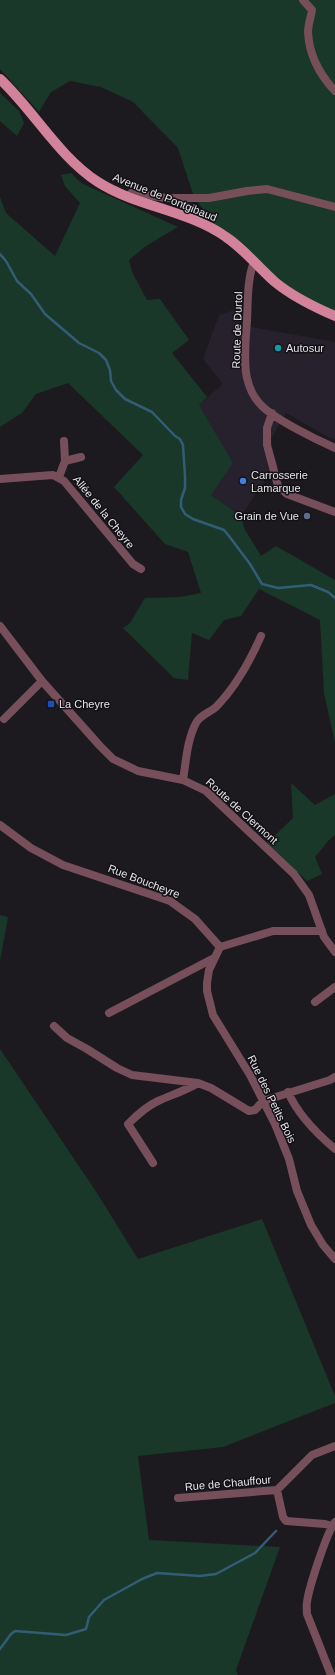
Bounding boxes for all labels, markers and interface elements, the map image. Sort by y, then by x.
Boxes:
street label: Avenue de Pontgibaud [111,171,219,223]
street label: Route de Durtol [230,291,244,369]
place label: Autosur [286,342,324,354]
marker: Autosur [273,343,283,353]
place label: Carrosserie Lamarque [251,469,308,494]
street label: Allée de la Cheyre [71,473,137,551]
marker: Carrosserie Lamarque [238,476,248,486]
place label: Grain de Vue [235,510,299,522]
marker: Grain de Vue [302,511,312,521]
place label: La Cheyre [59,698,110,710]
marker: La Cheyre [46,699,56,709]
street label: Route de Clermont [204,776,280,846]
street label: Rue Boucheyre [106,862,182,900]
street label: Rue des Petits Bois [246,1053,299,1145]
street label: Rue de Chauffour [184,1473,272,1493]

